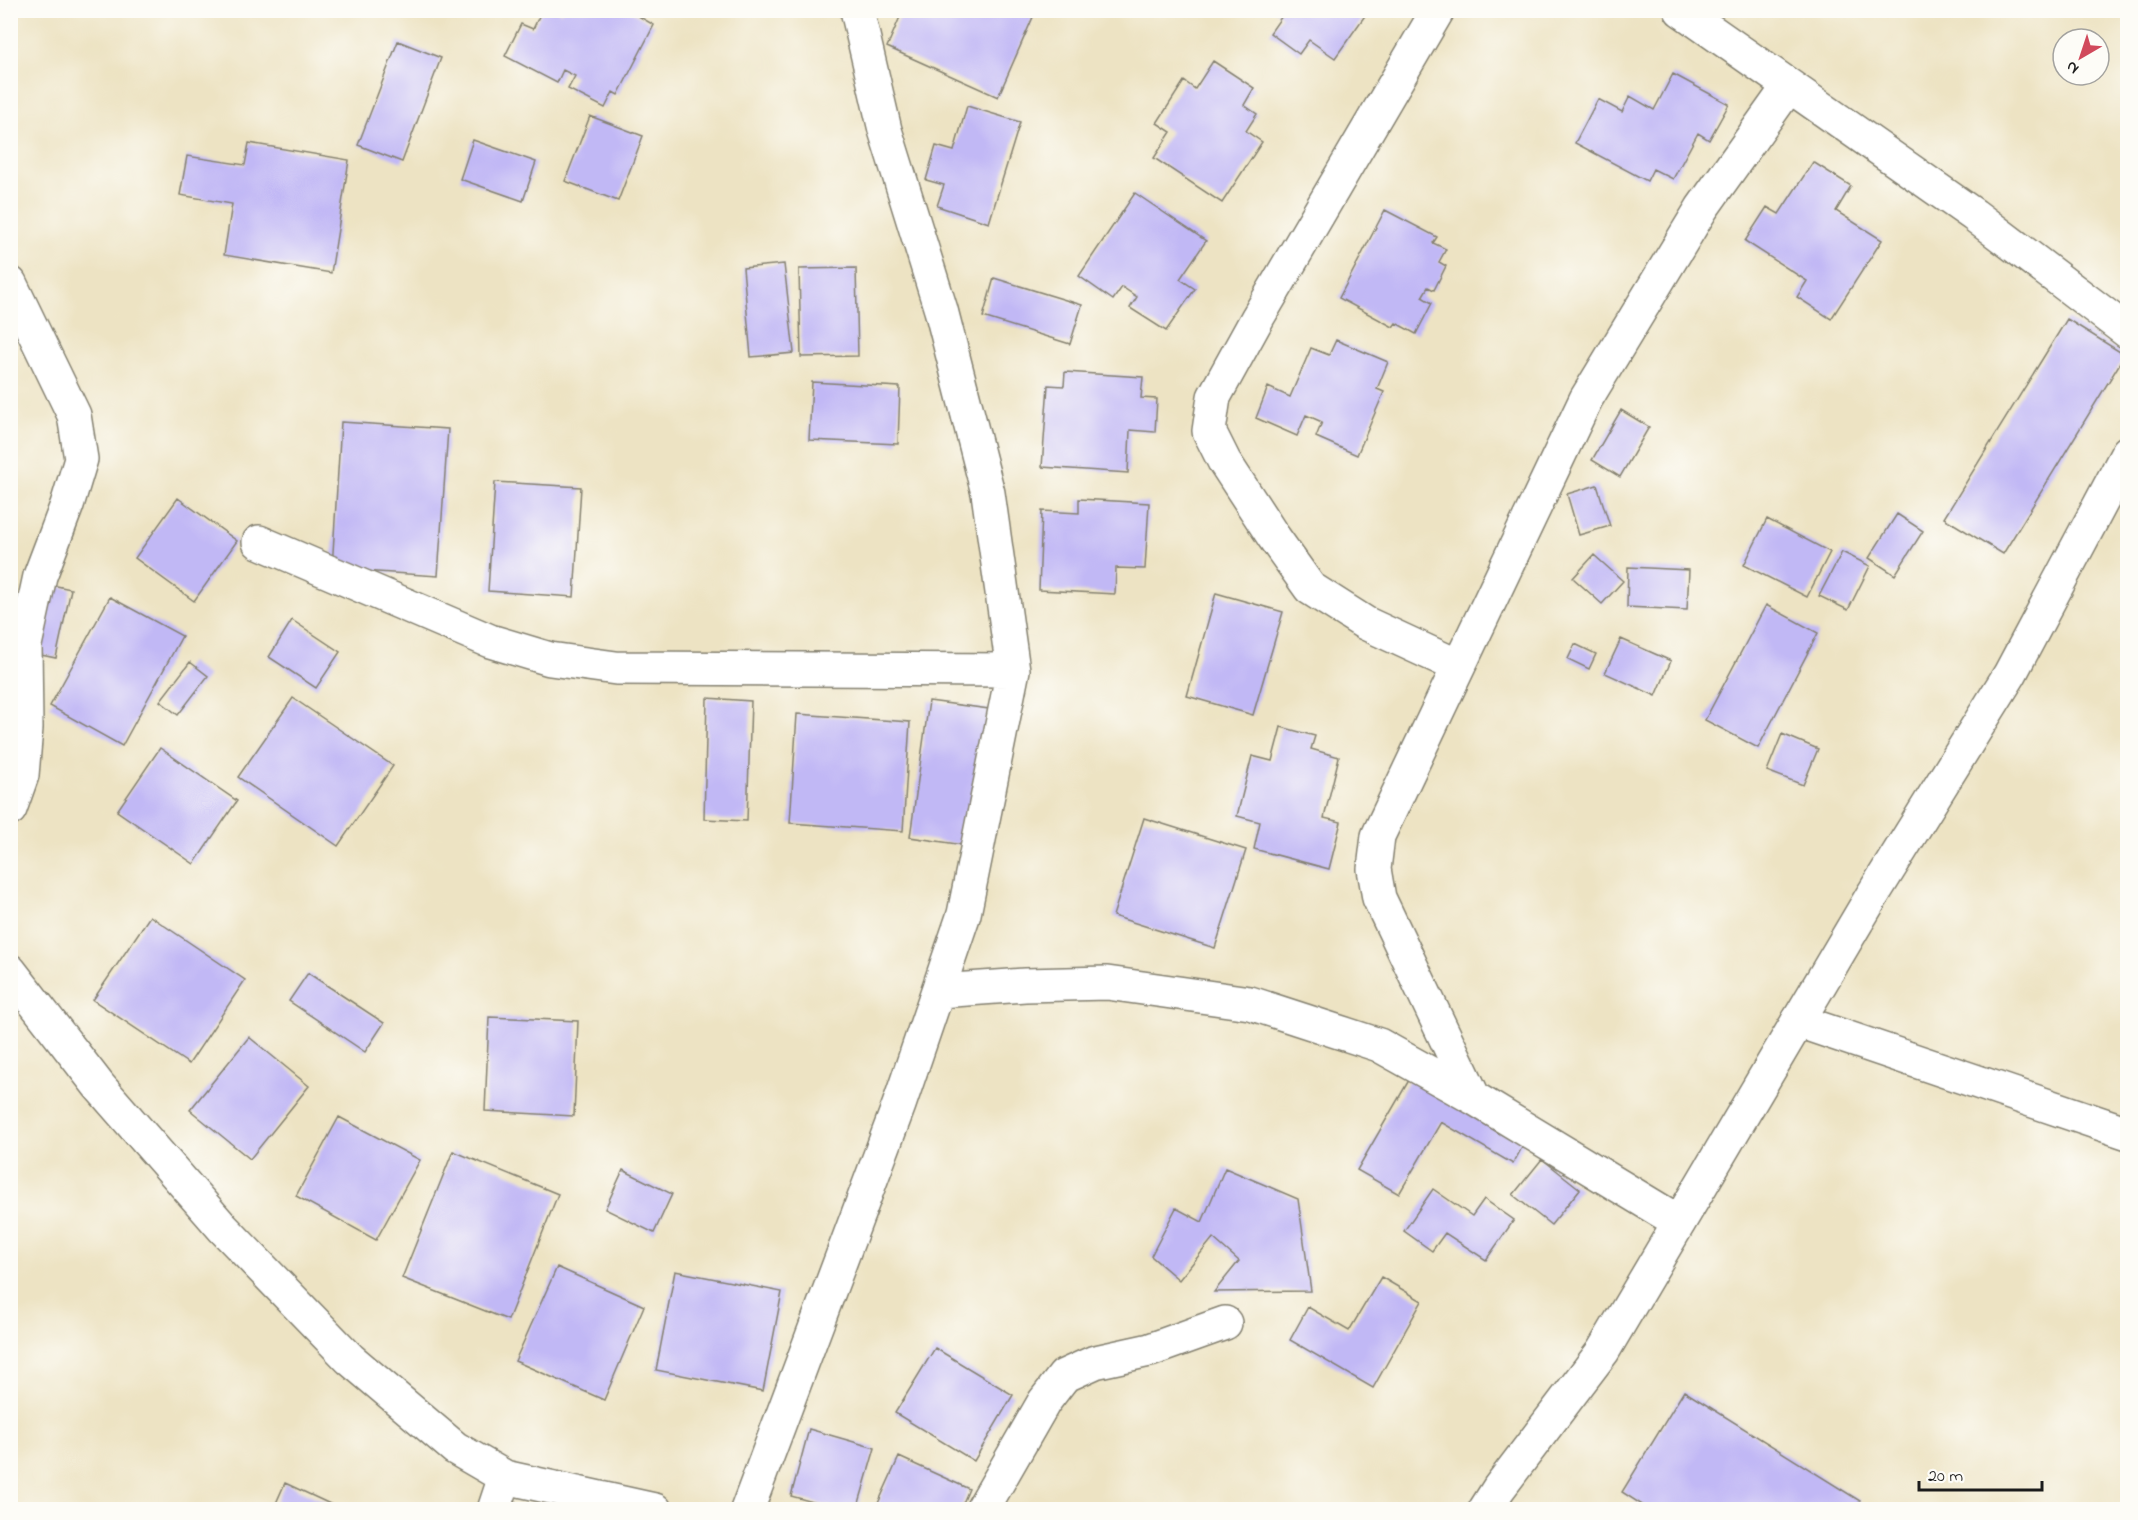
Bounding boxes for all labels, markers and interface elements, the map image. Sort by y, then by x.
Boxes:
north arrow [2051,27,2111,87]
text: N [2061,54,2085,80]
scale bar [1919,1454,2042,1492]
text: 20 m [1928,1464,1963,1490]

